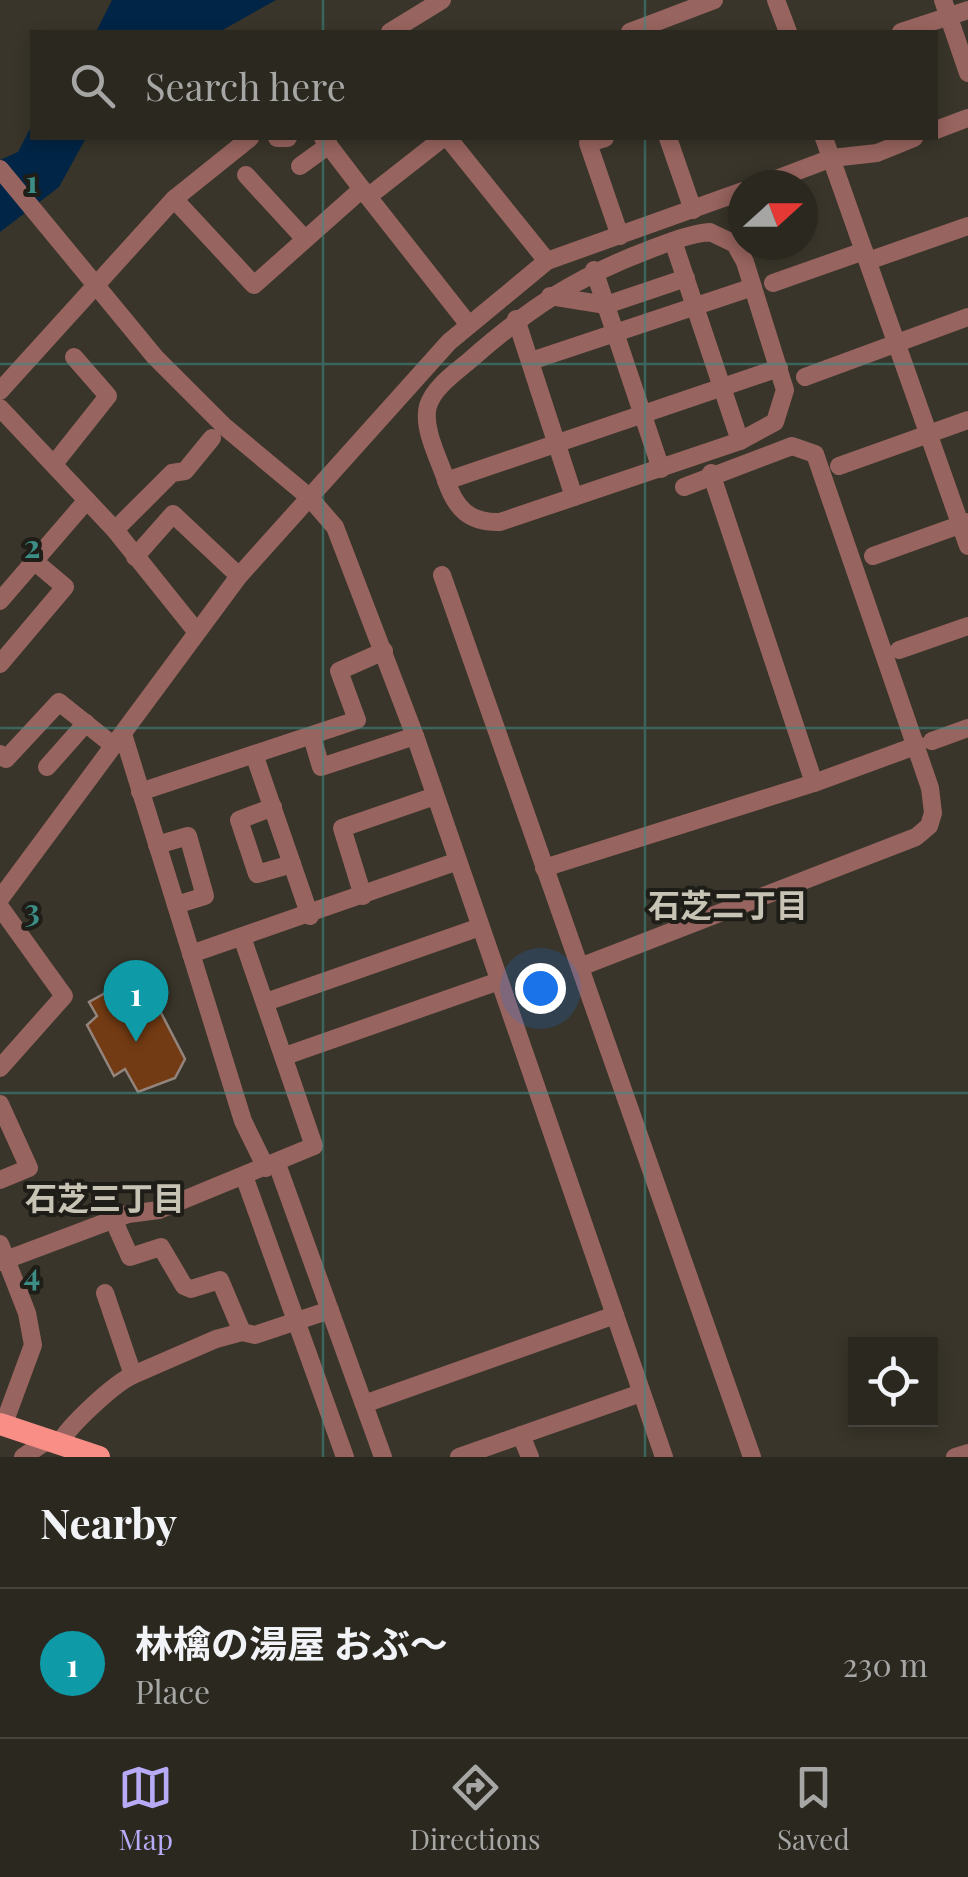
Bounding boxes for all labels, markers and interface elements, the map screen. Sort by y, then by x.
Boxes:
search box [30,30,938,140]
icon: search [65,58,120,113]
text: Search here [145,60,346,111]
text: 1 [26,158,38,201]
north arrow [728,170,818,260]
text: 2 [24,523,40,566]
district label: 石芝二丁目 [648,882,808,925]
text: 3 [24,887,40,930]
pin: 1 [104,960,168,1042]
your location [515,963,566,1014]
district label: 石芝三丁目 [25,1175,185,1218]
text: 4 [24,1251,40,1294]
map controls [848,1337,938,1427]
button: locate [848,1337,938,1427]
text: Nearby [40,1494,177,1550]
text: 林檎の湯屋 おぶ～ [135,1617,448,1668]
text: 1 [66,1642,79,1685]
text: 230 m [843,1642,928,1685]
text: Place [135,1669,210,1712]
tab: Map [118,1760,173,1857]
tab: Directions [410,1760,541,1857]
tab: Saved [777,1760,850,1857]

